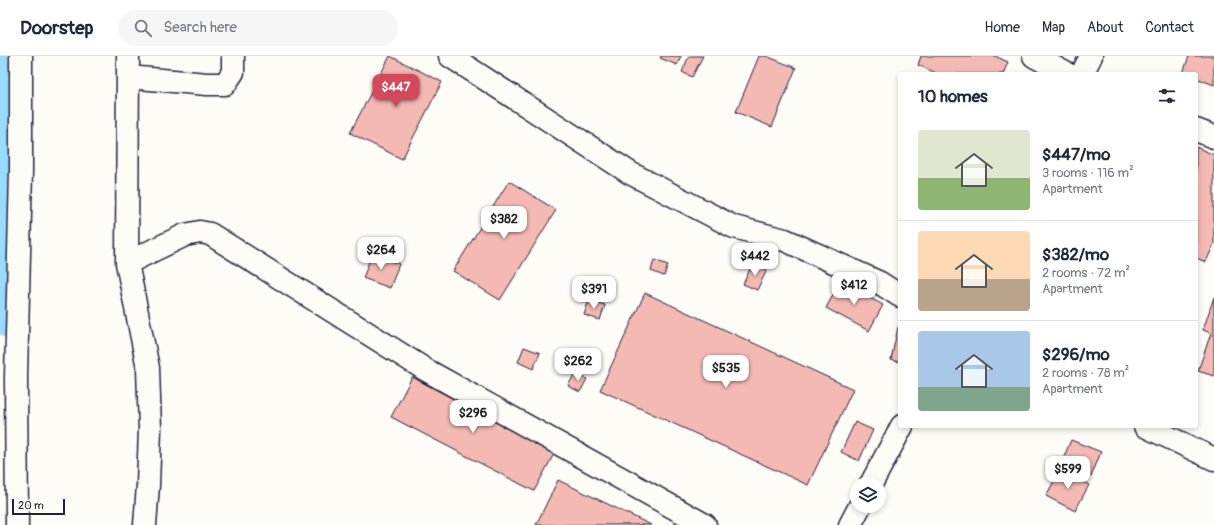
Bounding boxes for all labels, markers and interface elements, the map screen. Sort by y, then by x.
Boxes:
search box [118,10,398,46]
text: Doorstep [20,16,94,40]
icon: search [132,17,154,39]
text: Search here [164,18,237,37]
text: Home [985,19,1020,36]
text: Map [1042,19,1065,36]
text: About [1087,19,1123,36]
text: Contact [1145,19,1194,36]
pin: $447 [372,74,420,108]
text: $447 [381,79,411,95]
icon: filters [1156,85,1178,107]
text: 10 homes [918,86,988,107]
text: $447/mo [1042,144,1110,165]
icon: home [950,146,998,194]
text: 3 rooms · 116 m² [1042,165,1134,181]
text: Apartment [1042,181,1103,197]
pin: $382 [480,206,528,240]
text: $382 [490,211,518,227]
pin: $264 [357,237,405,271]
text: $264 [366,242,396,258]
pin: $442 [731,243,779,277]
text: $382/mo [1042,244,1109,265]
icon: home [950,247,998,295]
text: $442 [740,248,770,264]
text: 2 rooms · 72 m² [1042,265,1130,281]
pin: $412 [830,272,878,306]
pin: $391 [570,276,618,310]
text: $412 [841,277,867,293]
text: $391 [581,281,607,297]
text: Apartment [1042,281,1103,297]
text: $296/mo [1042,344,1110,365]
icon: home [950,347,998,395]
pin: $262 [554,348,602,382]
text: $262 [563,353,593,369]
pin: $535 [702,355,750,389]
text: $535 [712,360,740,376]
text: 2 rooms · 78 m² [1042,365,1129,381]
text: Apartment [1042,381,1103,397]
pin: $296 [449,400,497,434]
text: $296 [459,405,487,421]
pin: $599 [1044,456,1092,490]
text: $599 [1054,461,1082,477]
map controls [850,477,886,513]
button: layers [850,477,886,513]
scale bar [12,497,65,516]
text: 20 m [18,499,44,512]

